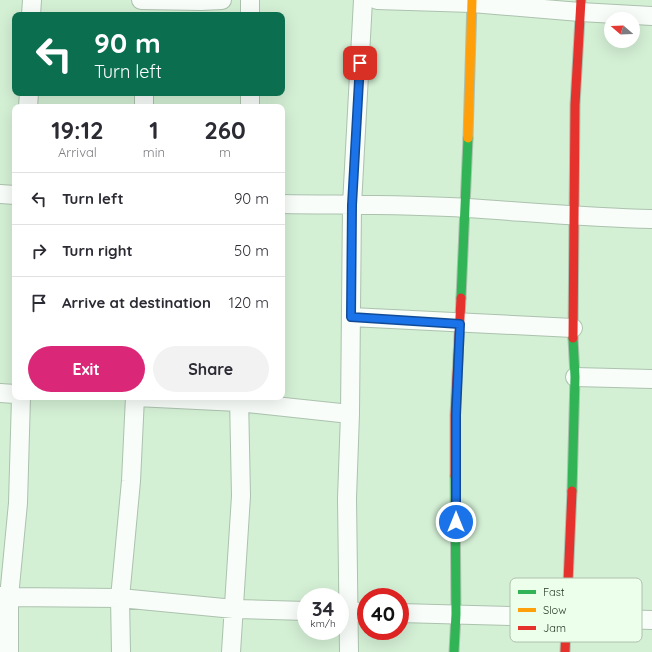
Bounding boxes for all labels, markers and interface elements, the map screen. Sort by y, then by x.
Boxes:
north arrow [604,12,640,48]
map controls [604,12,640,48]
text: 90 m [94,25,161,60]
icon: left [28,28,80,80]
pin [343,46,377,80]
icon: arrive [349,52,371,74]
text: Turn left [94,60,162,83]
text: 19:12 [51,115,104,145]
text: 1 [149,115,159,145]
text: 260 [204,115,246,145]
text: Arrival [58,144,97,160]
text: min [143,144,165,160]
text: m [219,144,231,160]
icon: left [28,188,50,210]
text: Turn left [62,189,124,208]
text: 90 m [234,189,269,208]
icon: right [28,240,50,262]
text: Turn right [62,241,133,260]
text: 50 m [234,241,269,260]
icon: arrive [28,292,50,314]
text: Arrive at destination [62,293,211,312]
text: 120 m [228,293,269,312]
button: Exit [28,346,145,392]
button: Share [153,346,269,392]
position arrow [435,501,477,543]
legend [510,578,642,642]
text: Fast [543,585,565,599]
speed limit sign: 40 [357,588,409,640]
text: 34 [312,596,334,621]
text: Slow [543,603,567,617]
text: km/h [310,617,336,630]
text: Jam [543,621,566,635]

